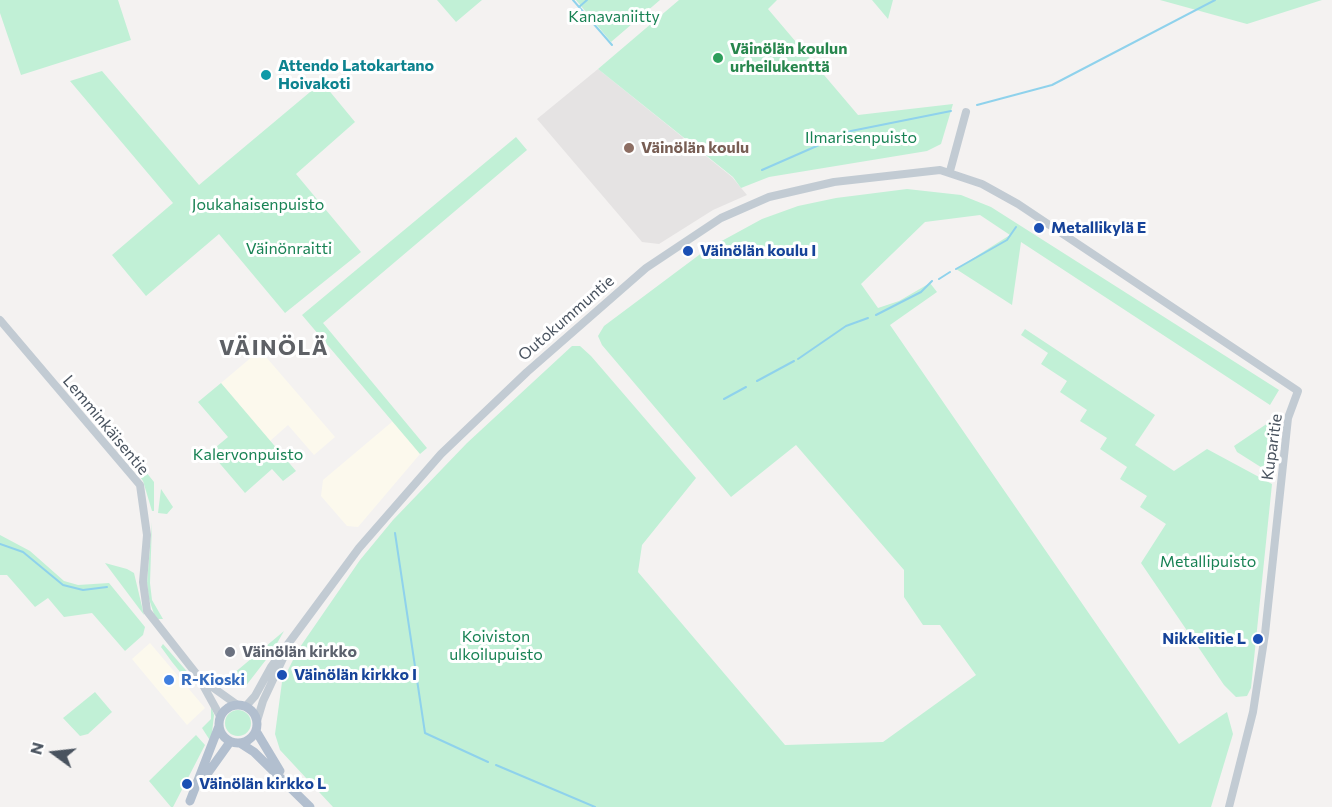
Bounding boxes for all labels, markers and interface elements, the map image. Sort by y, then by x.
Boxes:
park label: Kanavaniitty [568,7,660,27]
place label: Väinölän koulun urheilukenttä [730,39,847,77]
marker: Väinölän koulun urheilukenttä [711,51,725,65]
place label: Attendo Latokartano Hoivakoti [278,56,434,94]
marker: Attendo Latokartano Hoivakoti [259,68,273,82]
park label: Ilmarisenpuisto [805,128,917,148]
place label: Väinölän koulu [641,138,749,158]
marker: Väinölän koulu [622,141,636,155]
park label: Joukahaisenpuisto [192,195,324,215]
place label: Metallikylä E [1051,218,1146,238]
marker: Metallikylä E [1032,221,1046,235]
park label: Väinönraitti [246,239,332,259]
place label: Väinölän koulu I [700,241,816,261]
marker: Väinölän koulu I [681,244,695,258]
street label: Outokummuntie [514,271,618,365]
district label: VÄINÖLÄ [219,335,329,361]
street label: Lemminkäisentie [59,371,153,479]
street label: Kuparitie [1258,413,1286,481]
park label: Kalervonpuisto [193,445,303,465]
park label: Metallipuisto [1160,552,1256,572]
park label: Koiviston ulkoilupuisto [449,627,543,665]
place label: Nikkelitie L [1162,629,1246,649]
marker: Nikkelitie L [1251,632,1265,646]
place label: Väinölän kirkko [242,642,357,662]
marker: Väinölän kirkko [223,645,237,659]
place label: Väinölän kirkko I [294,665,417,685]
marker: Väinölän kirkko I [275,668,289,682]
place label: R-Kioski [181,670,245,690]
marker: R-Kioski [162,673,176,687]
north arrow [24,723,84,783]
text: N [25,740,47,756]
place label: Väinölän kirkko L [199,774,326,794]
marker: Väinölän kirkko L [180,777,194,791]

